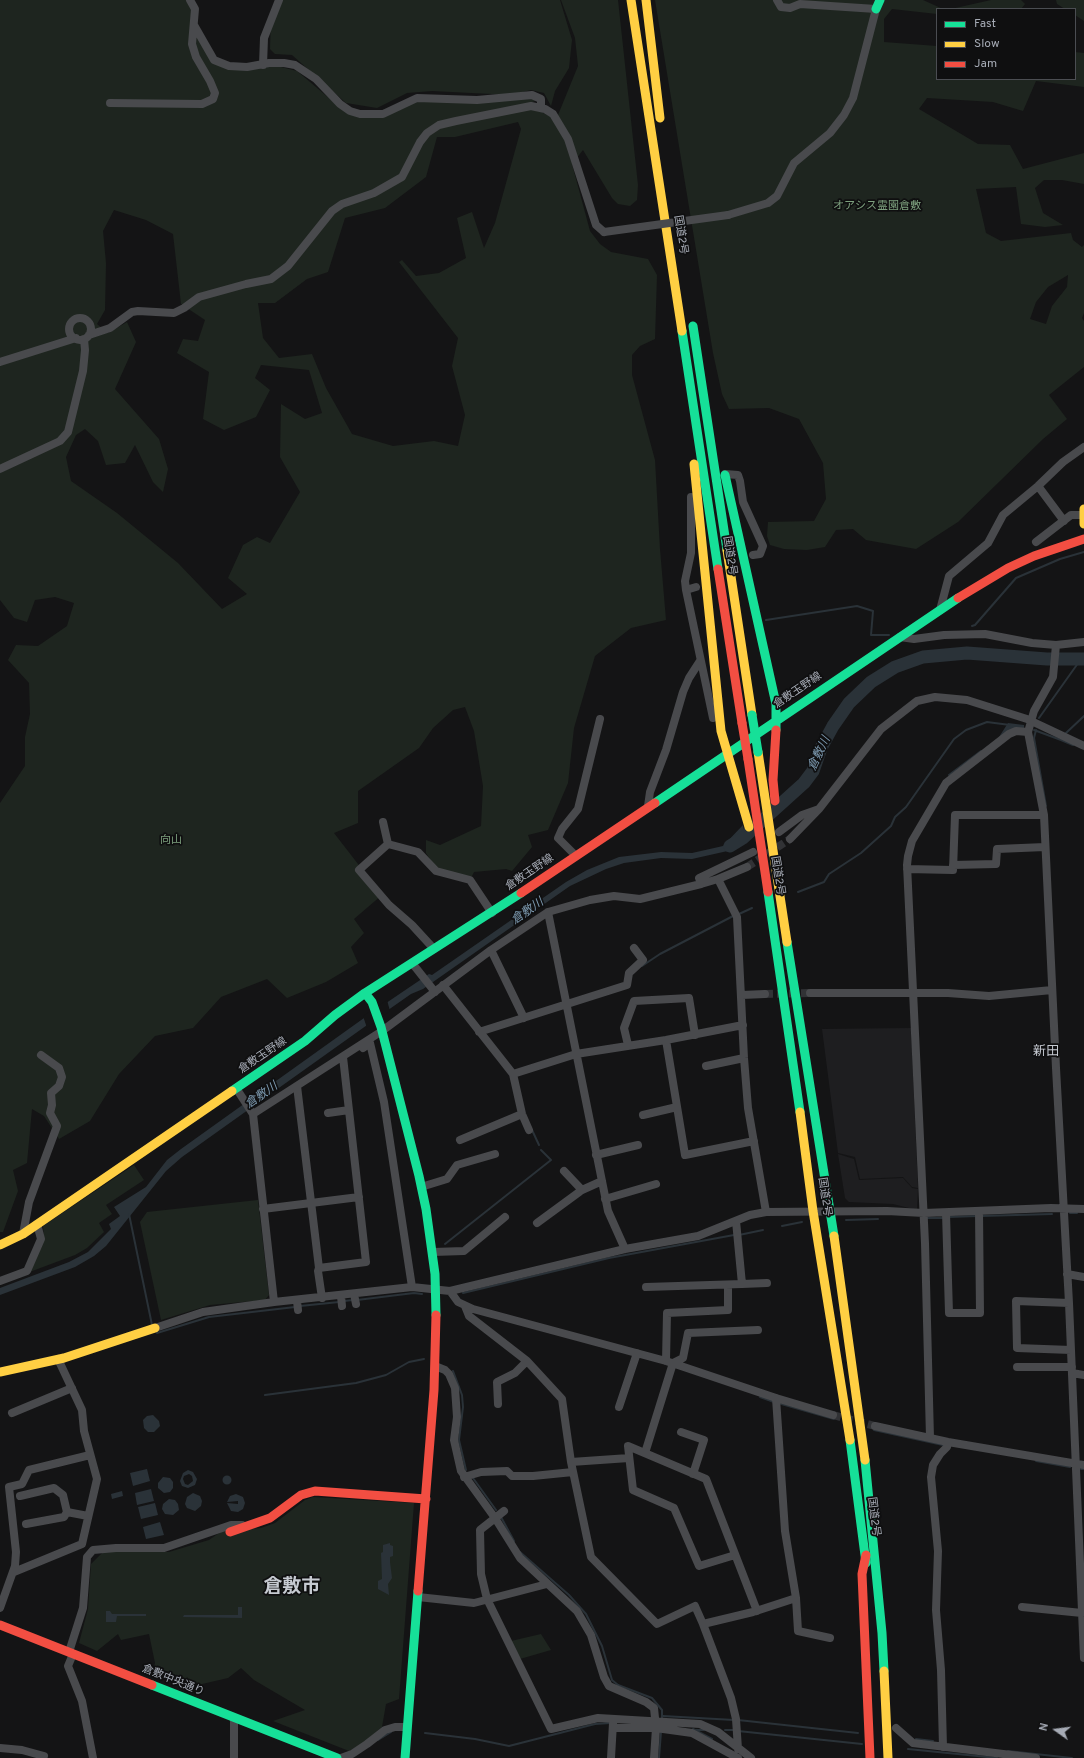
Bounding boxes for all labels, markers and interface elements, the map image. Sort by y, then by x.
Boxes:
legend [936,8,1076,80]
text: Fast [974,16,996,32]
text: Slow [974,36,1000,52]
text: Jam [974,56,997,72]
park label: オアシス霊園倉敷 [833,200,921,214]
street label: 国道2号 [670,214,690,256]
street label: 国道2号 [719,535,739,577]
street label: 倉敷玉野線 [772,670,824,712]
water label: 倉敷川 [806,735,834,773]
park label: 向山 [160,834,182,848]
street label: 倉敷玉野線 [504,852,556,894]
street label: 国道2号 [767,855,787,897]
water label: 倉敷川 [509,896,547,928]
street label: 倉敷玉野線 [237,1035,289,1077]
district label: 新田 [1033,1044,1059,1060]
water label: 倉敷川 [243,1080,281,1112]
street label: 国道2号 [815,1176,833,1218]
street label: 国道2号 [864,1496,882,1538]
district label: 倉敷市 [264,1577,320,1599]
street label: 倉敷中央通り [140,1663,206,1699]
north arrow [1036,1710,1076,1750]
text: N [1037,1722,1052,1733]

